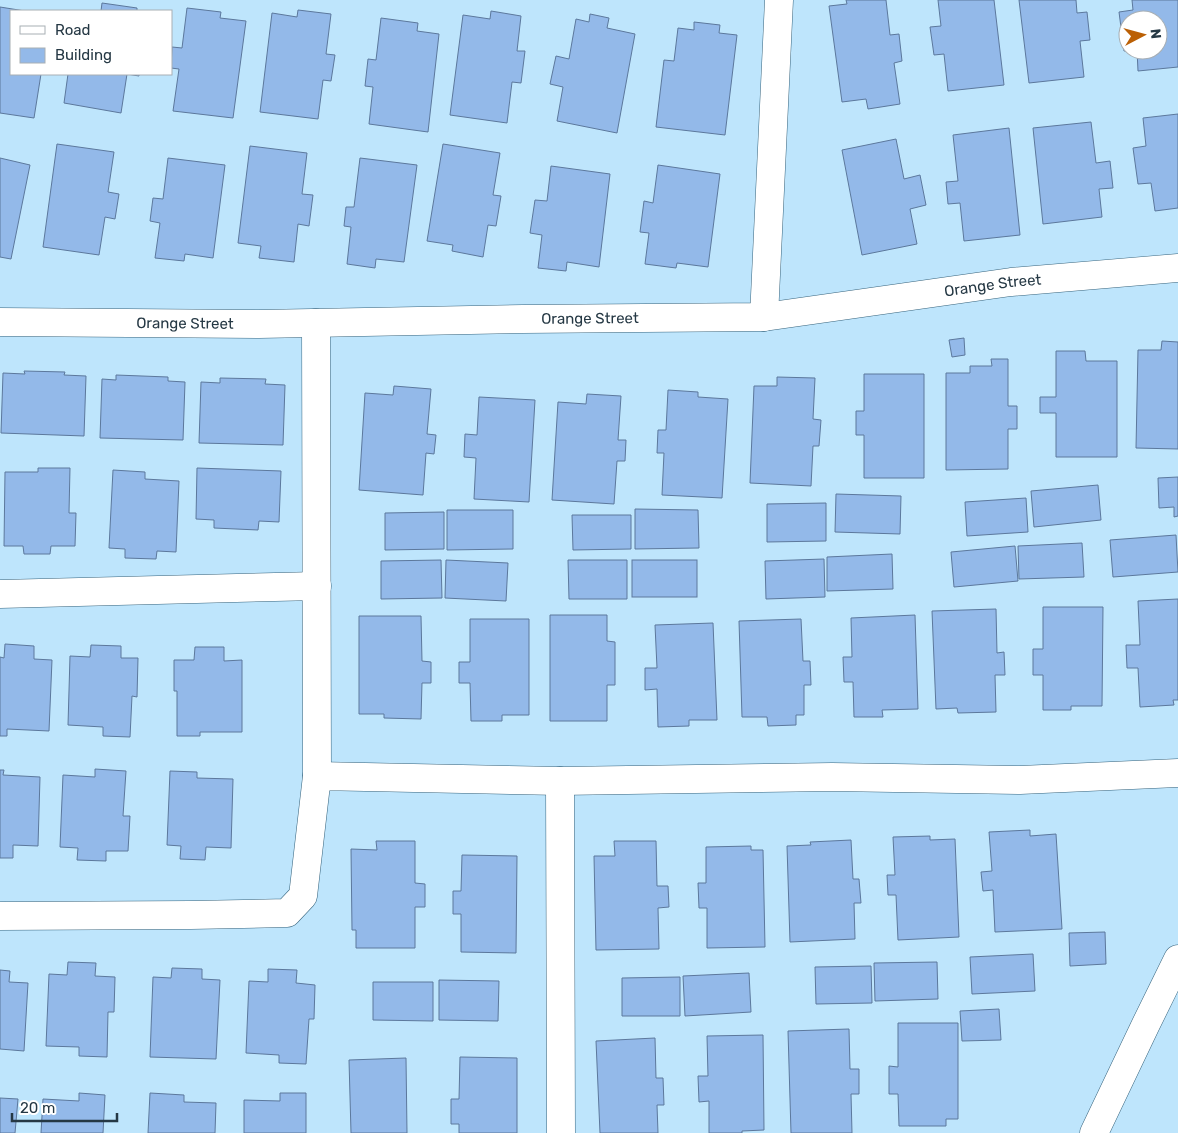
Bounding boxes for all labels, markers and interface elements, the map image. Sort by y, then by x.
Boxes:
legend [10,10,172,75]
north arrow [1118,10,1168,60]
text: Road [55,21,91,39]
text: N [1146,28,1164,40]
text: Building [55,46,112,64]
street label: Orange Street [943,270,1042,300]
street label: Orange Street [541,309,639,328]
street label: Orange Street [136,314,234,333]
scale bar [12,1090,118,1122]
text: 20 m [20,1099,55,1117]

